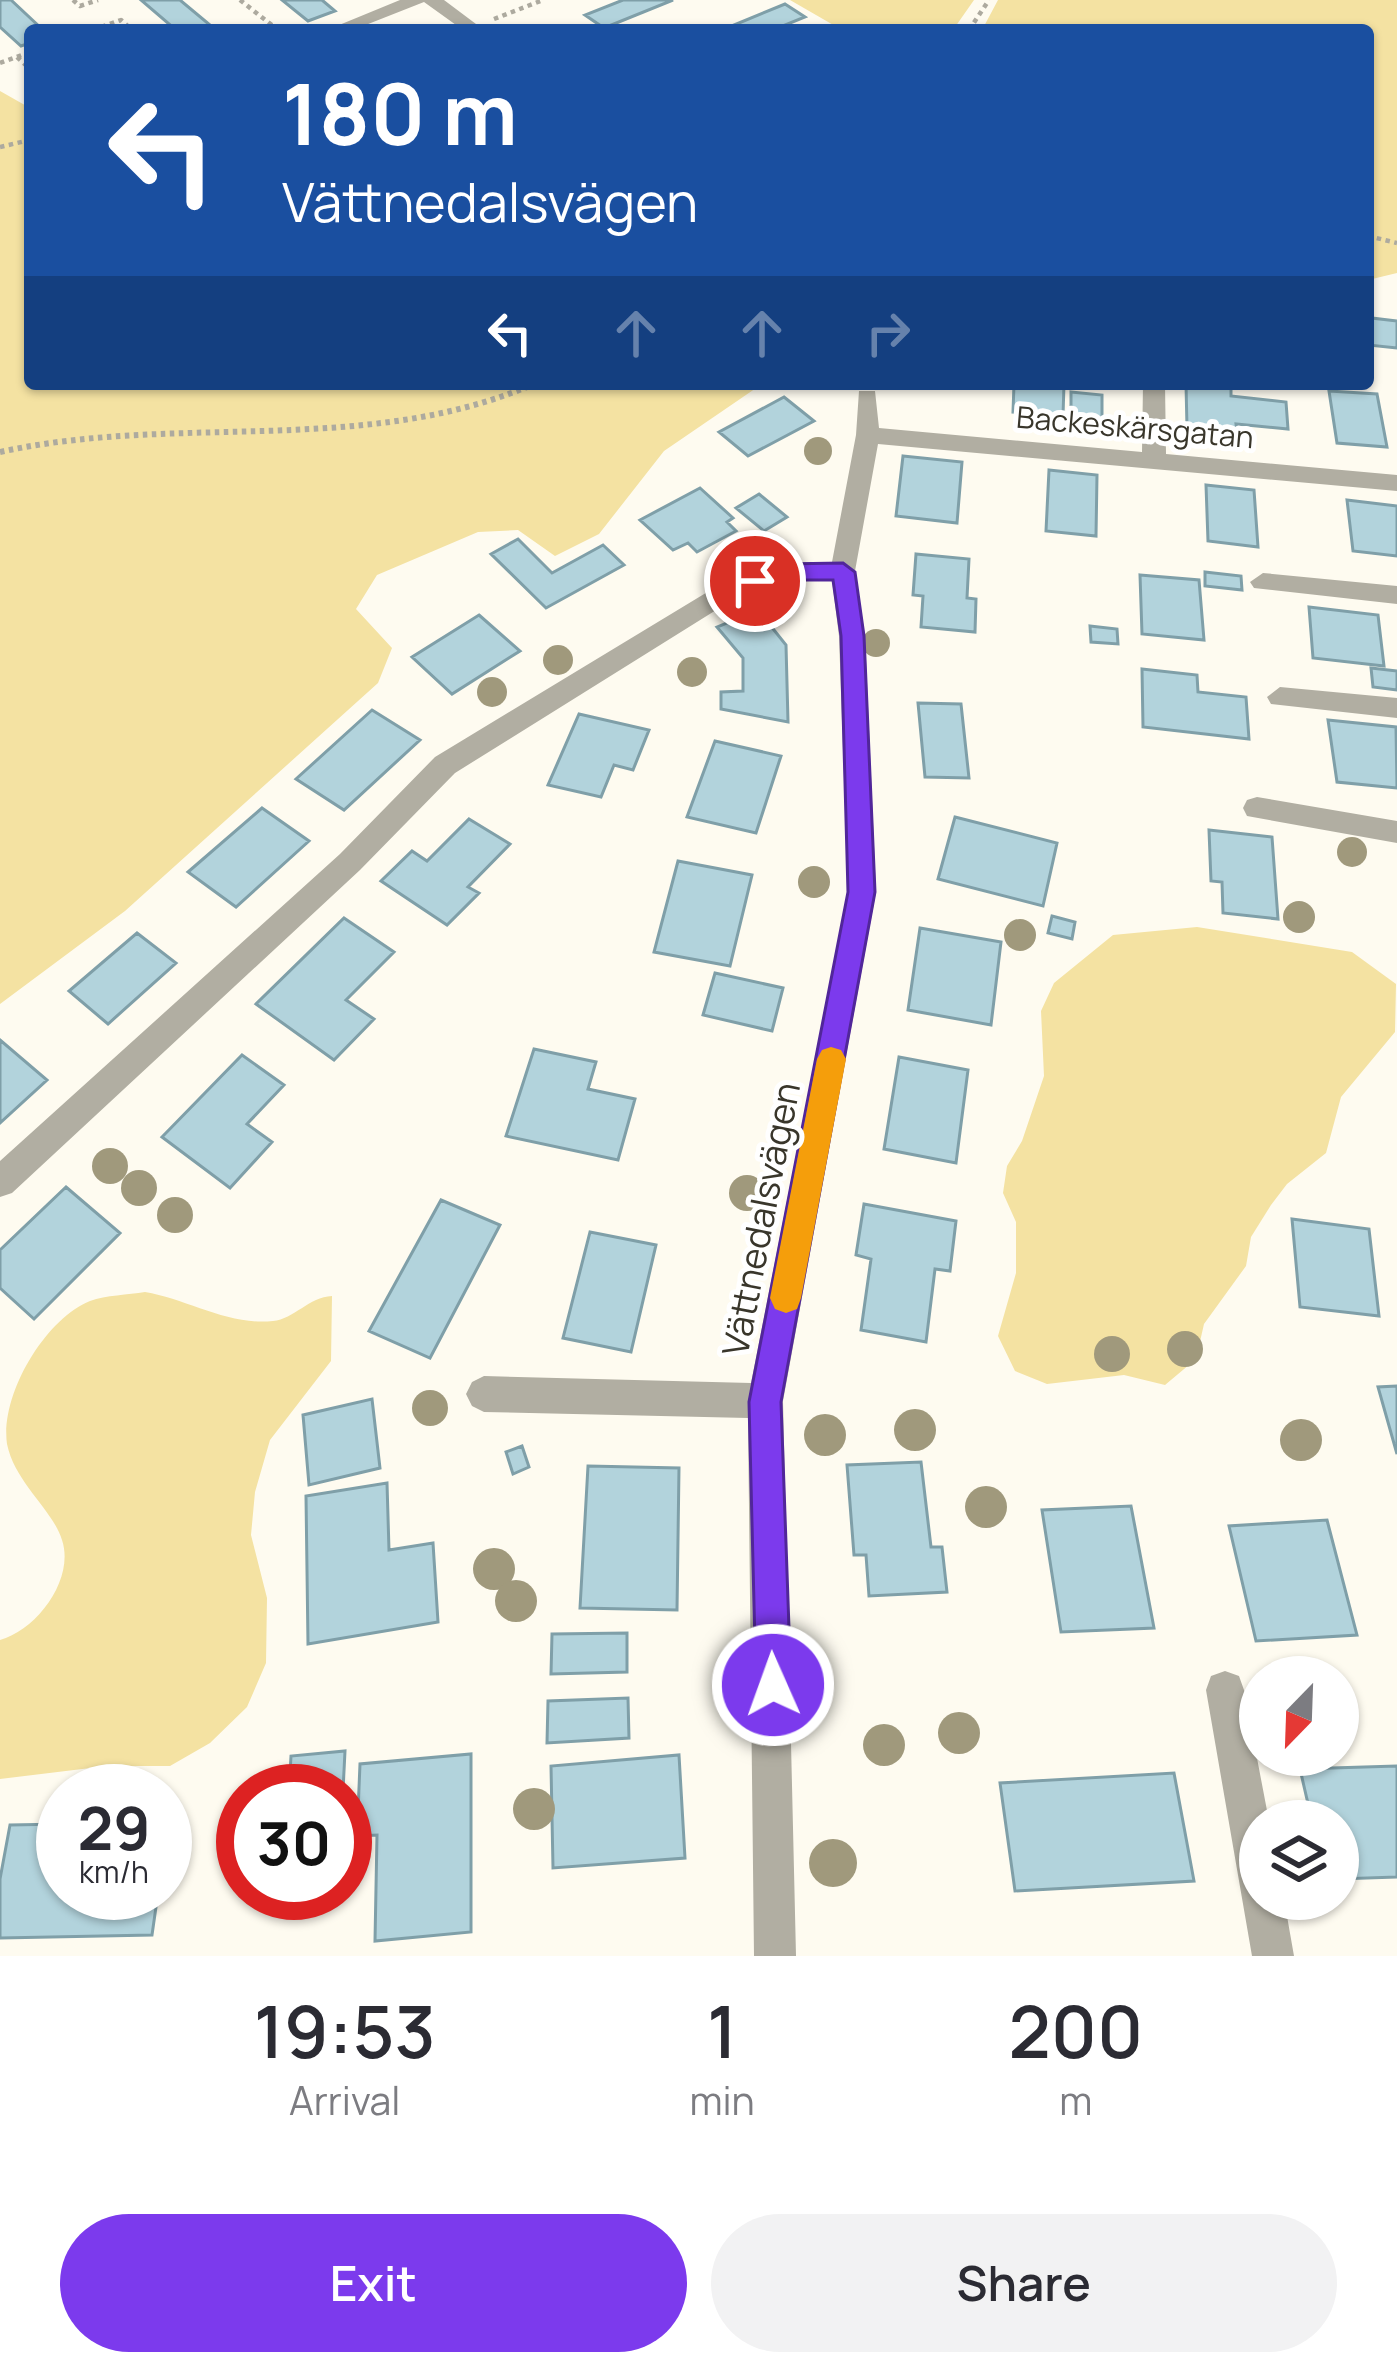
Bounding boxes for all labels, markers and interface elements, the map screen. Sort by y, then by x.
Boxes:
text: 180 m [282,55,518,170]
icon: left [84,72,240,228]
text: Vättnedalsvägen [282,164,698,238]
icon: left [477,300,543,366]
icon: ahead [603,300,669,366]
icon: ahead [729,300,795,366]
icon: right [855,300,921,366]
street label: Backeskärsgatan [1015,396,1255,457]
pin [704,530,806,632]
icon: arrive [722,548,788,614]
street label: Vättnedalsvägen [710,1078,811,1360]
position arrow [710,1622,836,1748]
north arrow [1239,1656,1359,1776]
map controls [1239,1656,1359,1920]
speed limit sign: 30 [216,1764,372,1920]
text: 29 [77,1786,151,1868]
button: layers [1239,1800,1359,1920]
text: km/h [79,1851,149,1892]
text: 19:53 [254,1981,436,2080]
text: 1 [707,1981,737,2080]
text: 200 [1009,1981,1143,2080]
text: Arrival [289,2073,400,2127]
text: min [689,2073,755,2127]
text: m [1059,2073,1092,2127]
button: Exit [60,2214,687,2352]
button: Share [711,2214,1337,2352]

